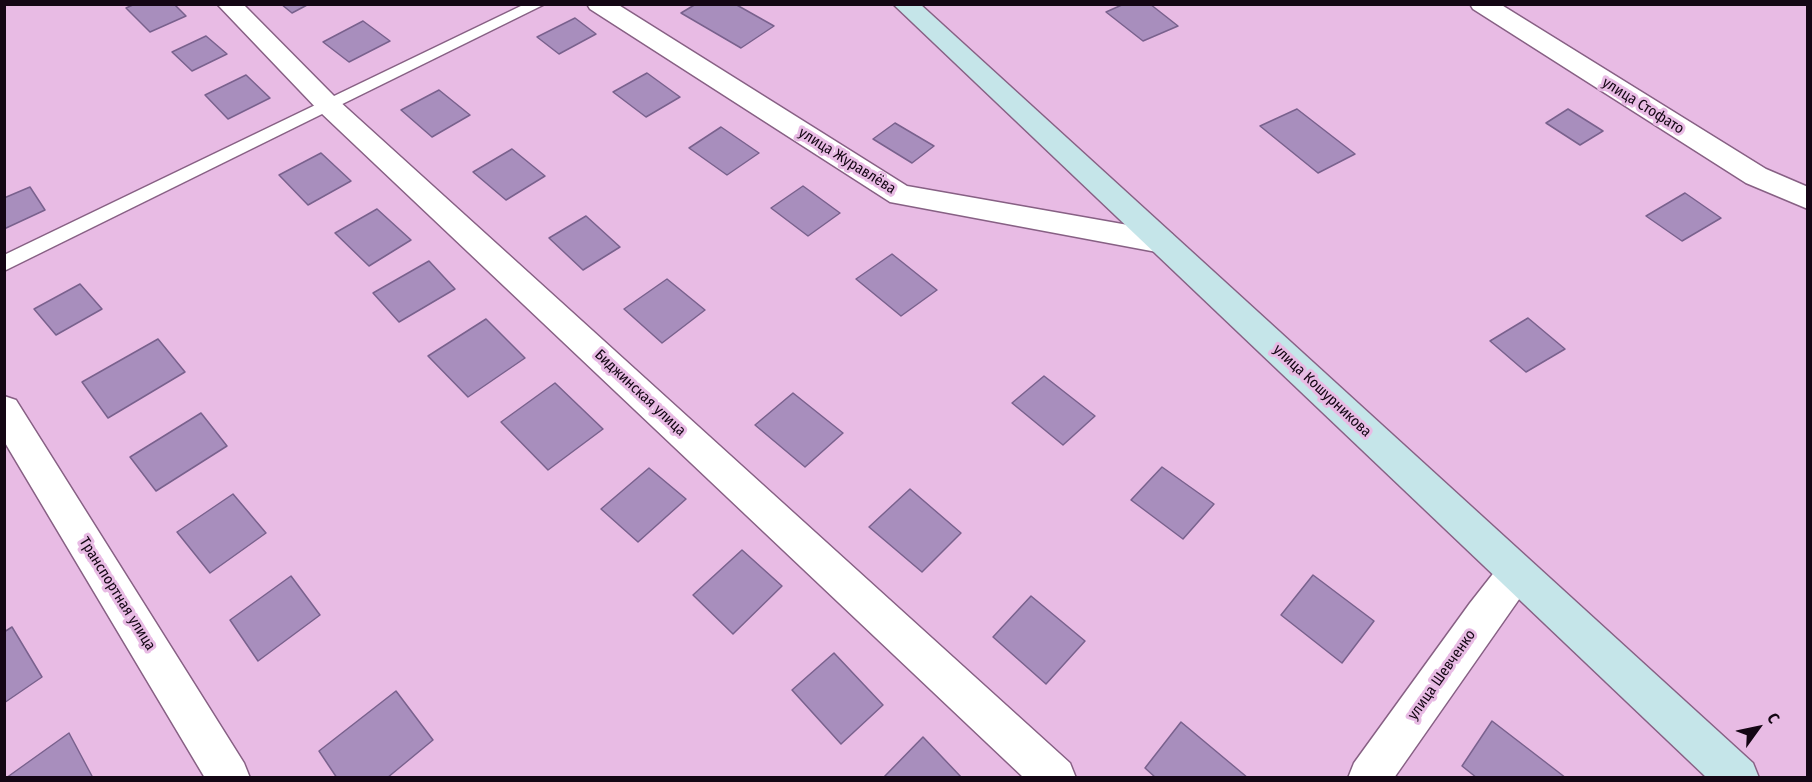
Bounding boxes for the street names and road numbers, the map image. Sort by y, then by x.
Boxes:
street label: улица Стофато [1599,74,1687,138]
street label: улица Журавлёва [795,124,899,198]
street label: улица Кошурникова [1269,341,1375,441]
street label: Биджинская улица [591,346,689,440]
street label: Транспортная улица [75,534,159,654]
street label: улица Шевченко [1404,627,1480,723]

